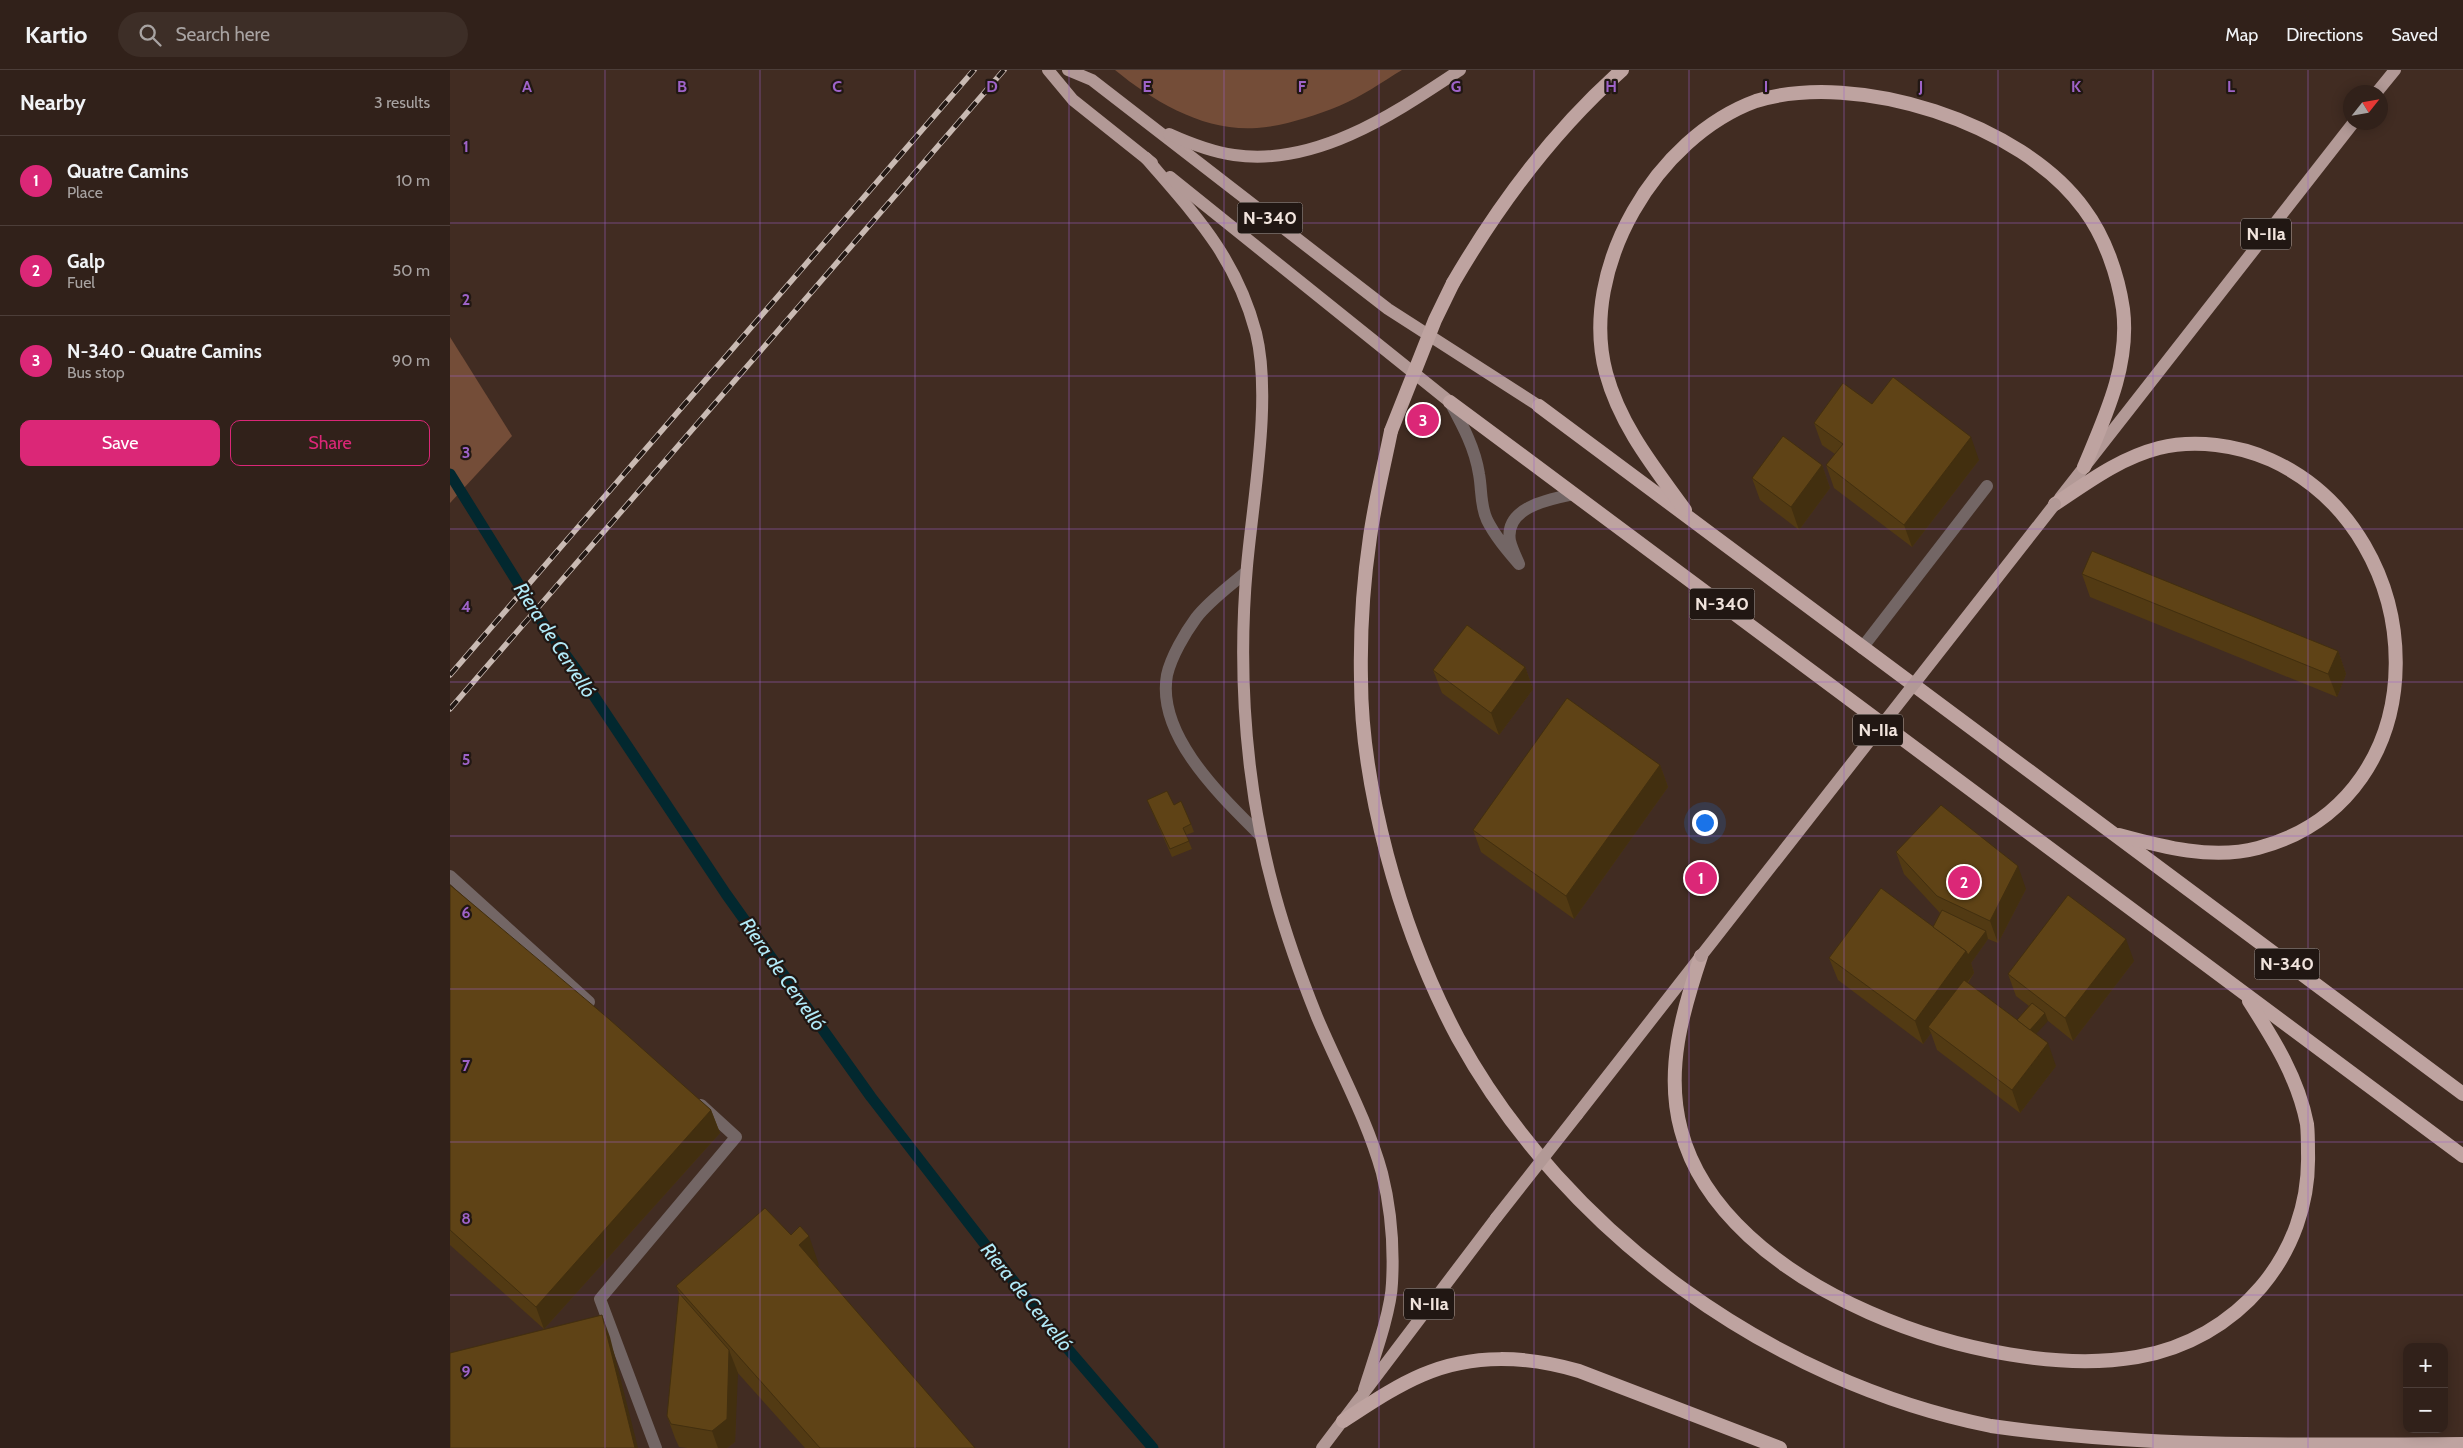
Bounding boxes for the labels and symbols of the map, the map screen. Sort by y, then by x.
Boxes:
text: A [522,77,532,96]
text: B [677,77,687,96]
text: C [832,77,842,96]
text: D [986,77,998,96]
text: E [1142,77,1152,96]
text: F [1298,77,1307,96]
text: G [1451,77,1461,96]
text: H [1605,77,1617,96]
text: I [1764,77,1768,96]
text: J [1918,77,1923,96]
text: K [2071,77,2081,96]
text: L [2227,77,2235,96]
north arrow [2343,85,2388,130]
text: 1 [463,137,469,156]
road number: N-340 [1238,202,1302,234]
road number: N-IIa [2241,218,2291,250]
text: 2 [462,290,470,309]
pin: 3 [1407,401,1439,439]
text: 3 [462,443,470,462]
water label: Riera de Cervelló [509,578,601,702]
road number: N-340 [1690,588,1754,620]
text: 4 [461,597,471,616]
road number: N-IIa [1853,714,1903,746]
text: 5 [462,750,470,769]
your location [1692,810,1718,836]
pin: 1 [1685,859,1717,897]
pin: 2 [1948,863,1980,901]
text: 6 [462,903,471,922]
water label: Riera de Cervelló [735,913,831,1035]
road number: N-340 [2254,949,2320,980]
text: 7 [462,1056,471,1075]
text: 8 [461,1209,471,1228]
water label: Riera de Cervelló [976,1238,1078,1356]
road number: N-IIa [1404,1288,1454,1320]
text: 9 [462,1362,471,1381]

